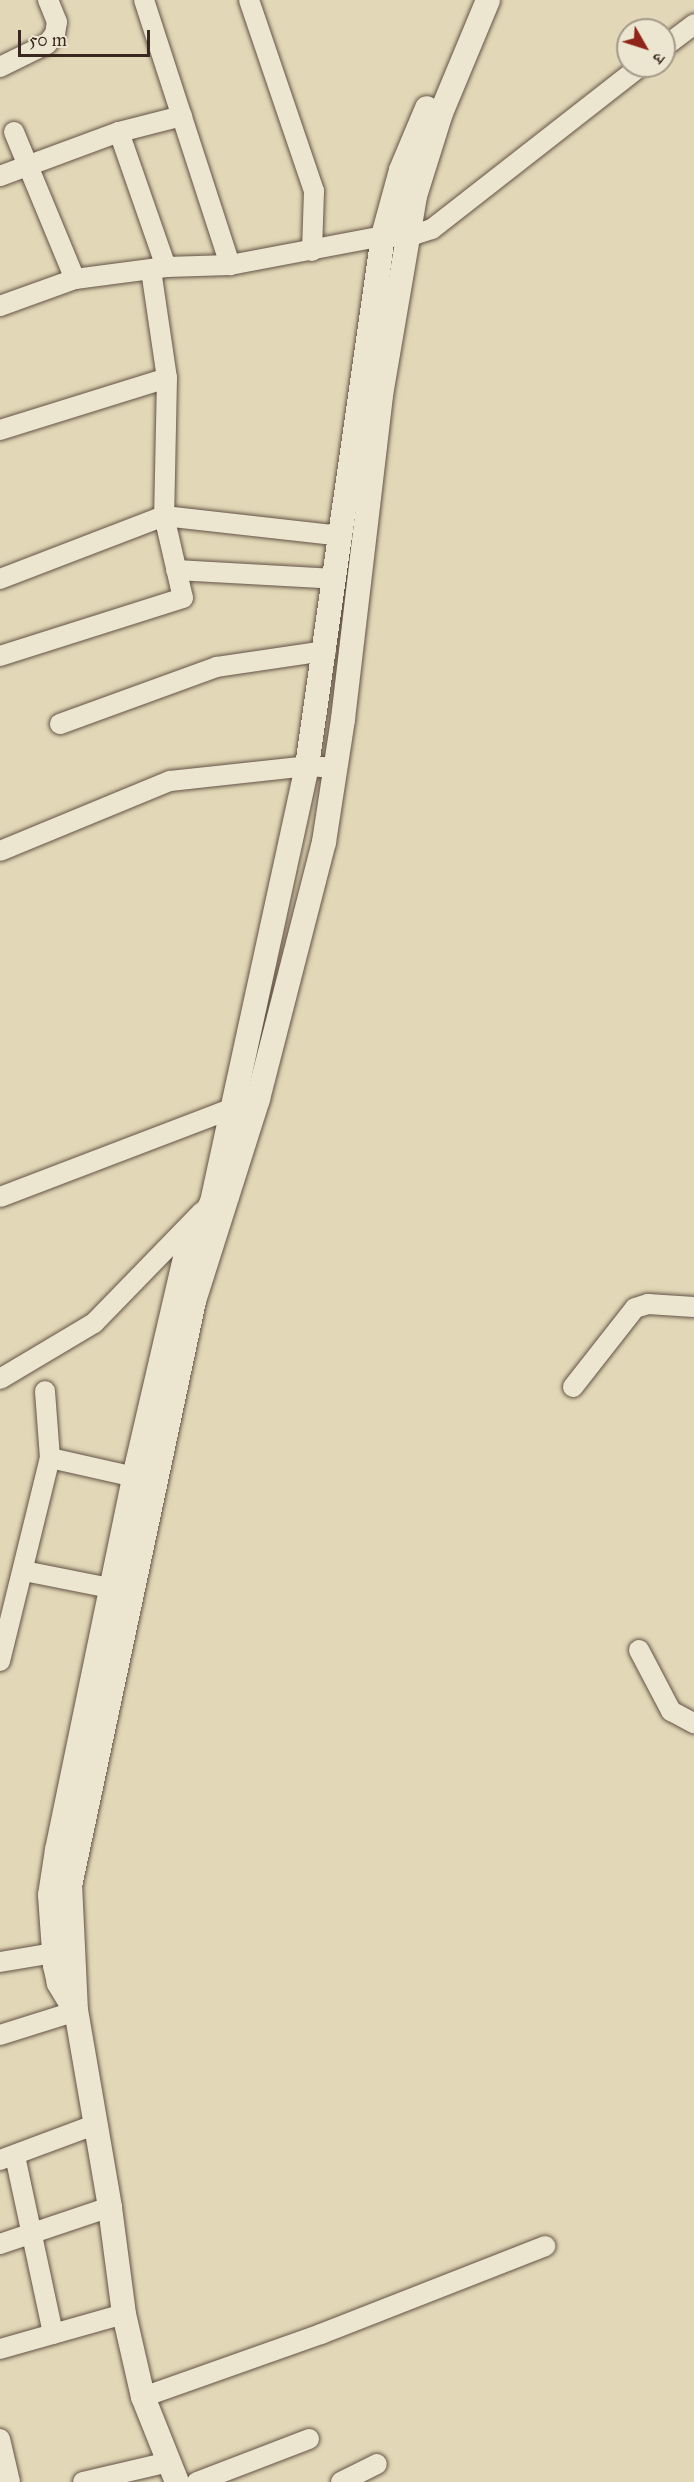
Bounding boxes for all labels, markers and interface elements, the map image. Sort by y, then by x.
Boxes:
scale bar [21,18,153,56]
north arrow [616,18,676,78]
text: 50 m [29,29,67,51]
text: उ [649,49,669,68]

